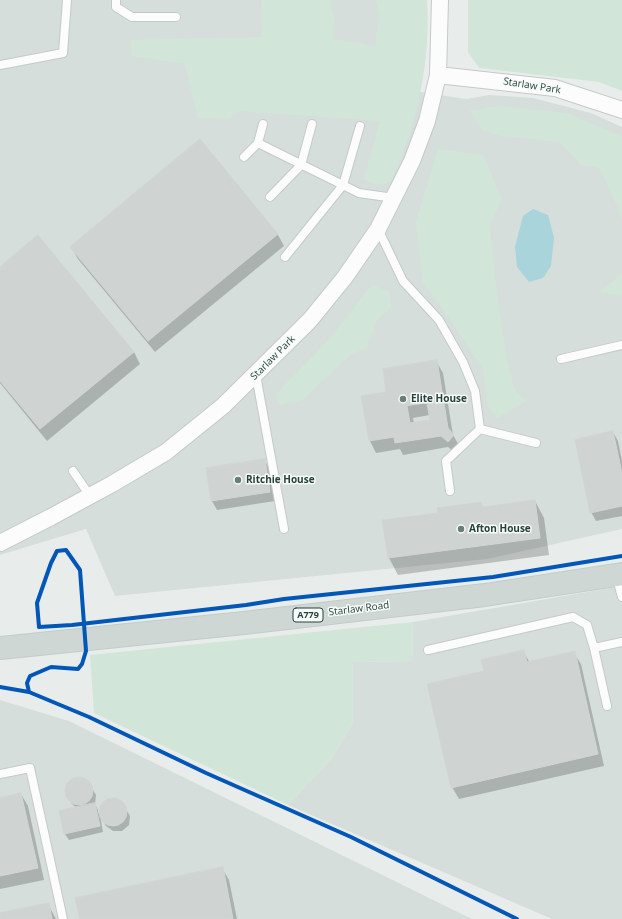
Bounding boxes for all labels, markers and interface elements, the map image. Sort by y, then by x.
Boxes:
street label: Starlaw Park [502,76,562,96]
street label: Starlaw Park [248,333,298,383]
place label: Elite House [411,393,467,405]
marker: Elite House [398,394,408,404]
place label: Ritchie House [246,474,315,486]
marker: Ritchie House [233,475,243,485]
place label: Afton House [469,523,531,535]
marker: Afton House [456,524,466,534]
street label: Starlaw Road [328,599,390,619]
road number: A779 [293,608,323,622]

